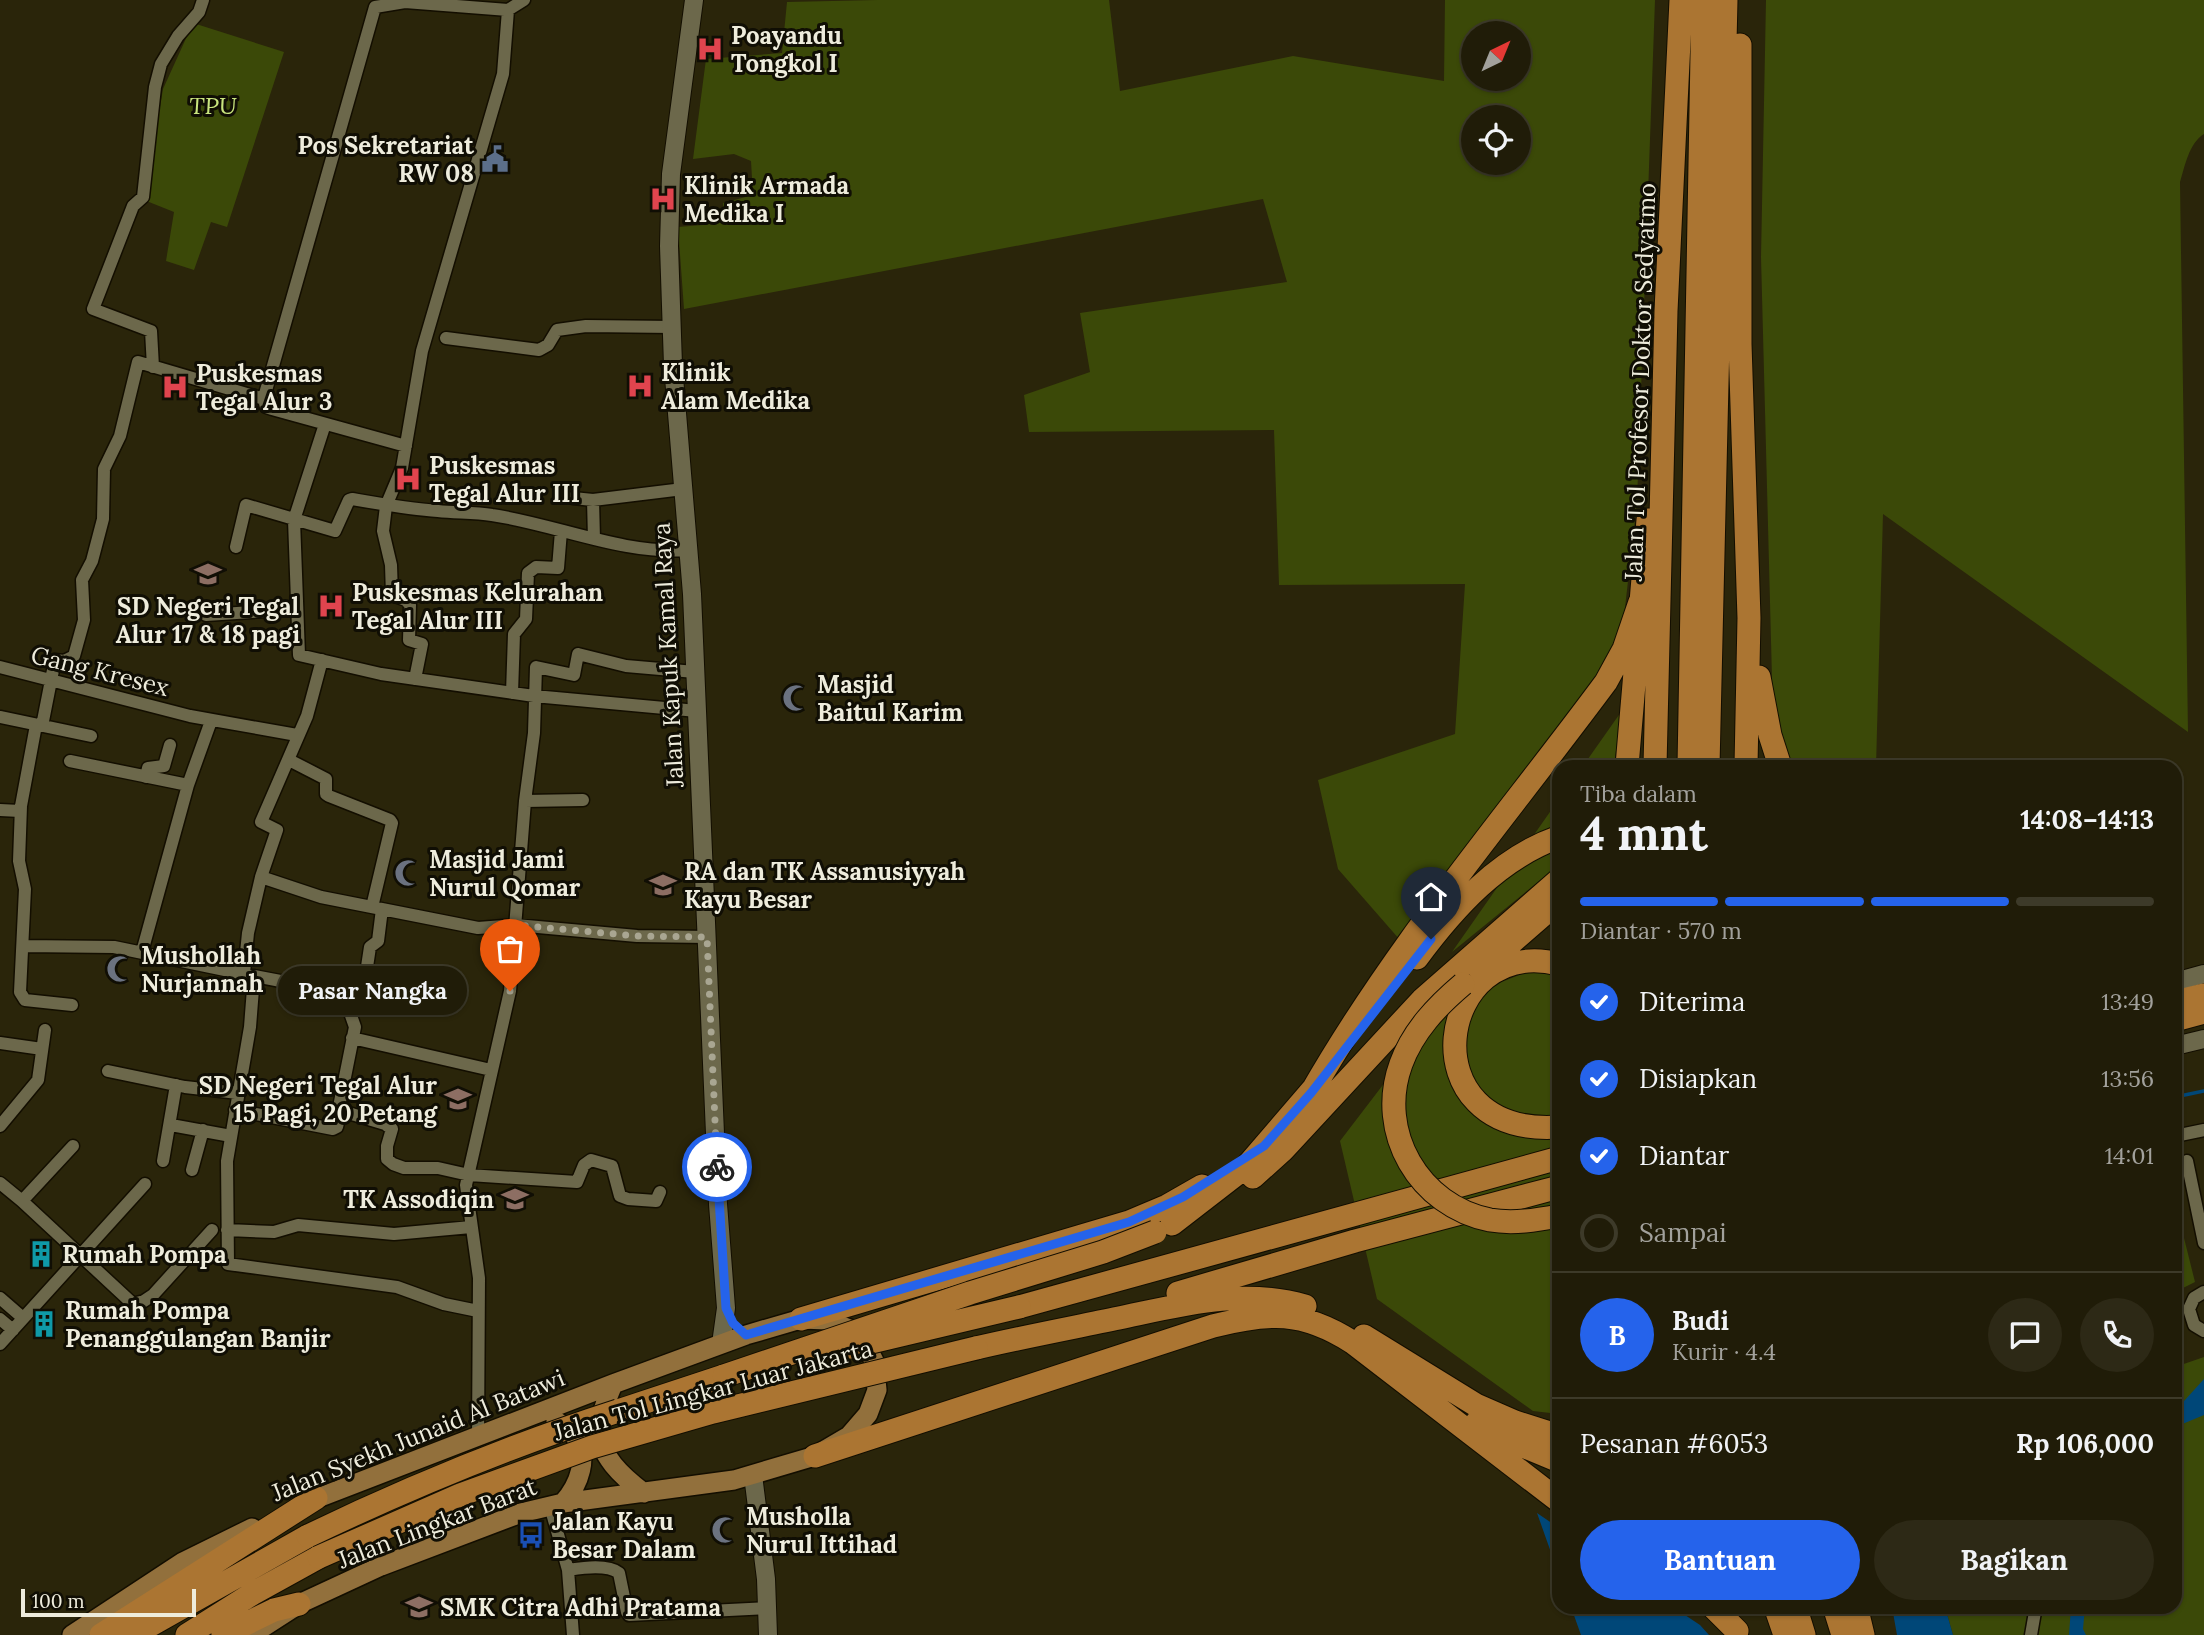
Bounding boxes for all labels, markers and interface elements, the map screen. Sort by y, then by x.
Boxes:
place label: Poayandu Tongkol I [731,20,842,79]
north arrow [1461,21,1531,91]
map controls [1461,21,1531,175]
hospital icon: Poayandu Tongkol I [695,34,725,64]
park label: TPU [189,90,237,121]
button: locate [1461,105,1531,175]
place label: Pos Sekretariat RW 08 [298,130,475,189]
public building icon: Pos Sekretariat RW 08 [480,144,510,174]
place label: Klinik Armada Medika I [684,170,850,229]
street label: Jalan Tol Profesor Doktor Sedyatmo [1618,182,1662,583]
hospital icon: Klinik Armada Medika I [648,184,678,214]
place label: Klinik Alam Medika [661,357,810,416]
place label: Puskesmas Tegal Alur 3 [196,358,333,417]
hospital icon: Klinik Alam Medika [625,371,655,401]
hospital icon: Puskesmas Tegal Alur 3 [160,372,190,402]
place label: Puskesmas Tegal Alur III [429,450,580,509]
hospital icon: Puskesmas Tegal Alur III [393,464,423,494]
street label: Jalan Kapuk Kamal Raya [646,522,690,789]
school or university icon: SD Negeri Tegal Alur 17 & 18 pagi [193,559,223,589]
place label: Puskesmas Kelurahan Tegal Alur III [352,577,603,636]
place label: SD Negeri Tegal Alur 17 & 18 pagi [116,591,300,650]
hospital icon: Puskesmas Kelurahan Tegal Alur III [316,591,346,621]
street label: Gang Kresex [28,639,172,703]
place label: Masjid Baitul Karim [817,669,963,728]
mosque icon: Masjid Baitul Karim [781,683,811,713]
text: Tiba dalam [1580,779,1697,808]
text: 14:08–14:13 [2020,803,2154,836]
text: 4 mnt [1580,804,1708,863]
place label: Masjid Jami Nurul Qomar [429,844,581,903]
place label: RA dan TK Assanusiyyah Kayu Besar [684,856,965,915]
mosque icon: Masjid Jami Nurul Qomar [393,858,423,888]
pin [1401,867,1461,939]
school or university icon: RA dan TK Assanusiyyah Kayu Besar [648,870,678,900]
icon: home [1412,878,1450,916]
text: Diantar · 570 m [1580,916,1742,945]
pin [480,919,540,991]
icon: bag [491,930,529,968]
place label: Mushollah Nurjannah [141,940,263,999]
mosque icon: Mushollah Nurjannah [105,954,135,984]
callout: Pasar Nangka [279,967,468,1016]
text: Pasar Nangka [298,976,447,1005]
icon: check [1580,983,1618,1021]
text: Diterima [1639,985,1745,1018]
text: 13:49 [2101,987,2154,1016]
icon: check [1580,1060,1618,1098]
text: Disiapkan [1639,1062,1757,1095]
text: 13:56 [2101,1064,2154,1093]
place label: SD Negeri Tegal Alur 15 Pagi, 20 Petang [199,1070,439,1129]
school or university icon: SD Negeri Tegal Alur 15 Pagi, 20 Petang [443,1084,473,1114]
courier [682,1132,752,1202]
icon: check [1580,1137,1618,1175]
text: Diantar [1639,1139,1729,1172]
text: 14:01 [2105,1141,2154,1170]
icon: bike [698,1148,736,1186]
place label: TK Assodiqin [343,1184,494,1215]
school or university icon: TK Assodiqin [500,1184,530,1214]
text: Sampai [1639,1216,1727,1249]
building icon: Rumah Pompa [26,1239,56,1269]
place label: Rumah Pompa [62,1239,227,1270]
place label: Rumah Pompa Penanggulangan Banjir [65,1295,331,1354]
button: chat [1988,1298,2062,1372]
button: phone [2080,1298,2154,1372]
text: Budi [1672,1304,1729,1337]
building icon: Rumah Pompa Penanggulangan Banjir [29,1309,59,1339]
text: B [1608,1319,1626,1352]
street label: Jalan Tol Lingkar Luar Jakarta [549,1333,876,1448]
text: Kurir · 4.4 [1672,1337,1776,1366]
street label: Jalan Syekh Junaid Al Batawi [266,1362,569,1508]
text: Pesanan #6053 [1580,1427,1768,1460]
text: Rp 106,000 [2016,1427,2154,1460]
street label: Jalan Lingkar Barat [332,1471,542,1576]
place label: Musholla Nurul Ittihad [746,1501,897,1560]
place label: Jalan Kayu Besar Dalam [552,1506,696,1565]
mosque icon: Musholla Nurul Ittihad [710,1515,740,1545]
bus stop icon: Jalan Kayu Besar Dalam [516,1520,546,1550]
button: Bantuan [1580,1520,1860,1600]
button: Bagikan [1874,1520,2154,1600]
scale bar [21,1586,196,1618]
text: 100 m [32,1589,85,1613]
school or university icon: SMK Citra Adhi Pratama [404,1592,434,1622]
place label: SMK Citra Adhi Pratama [440,1592,721,1623]

